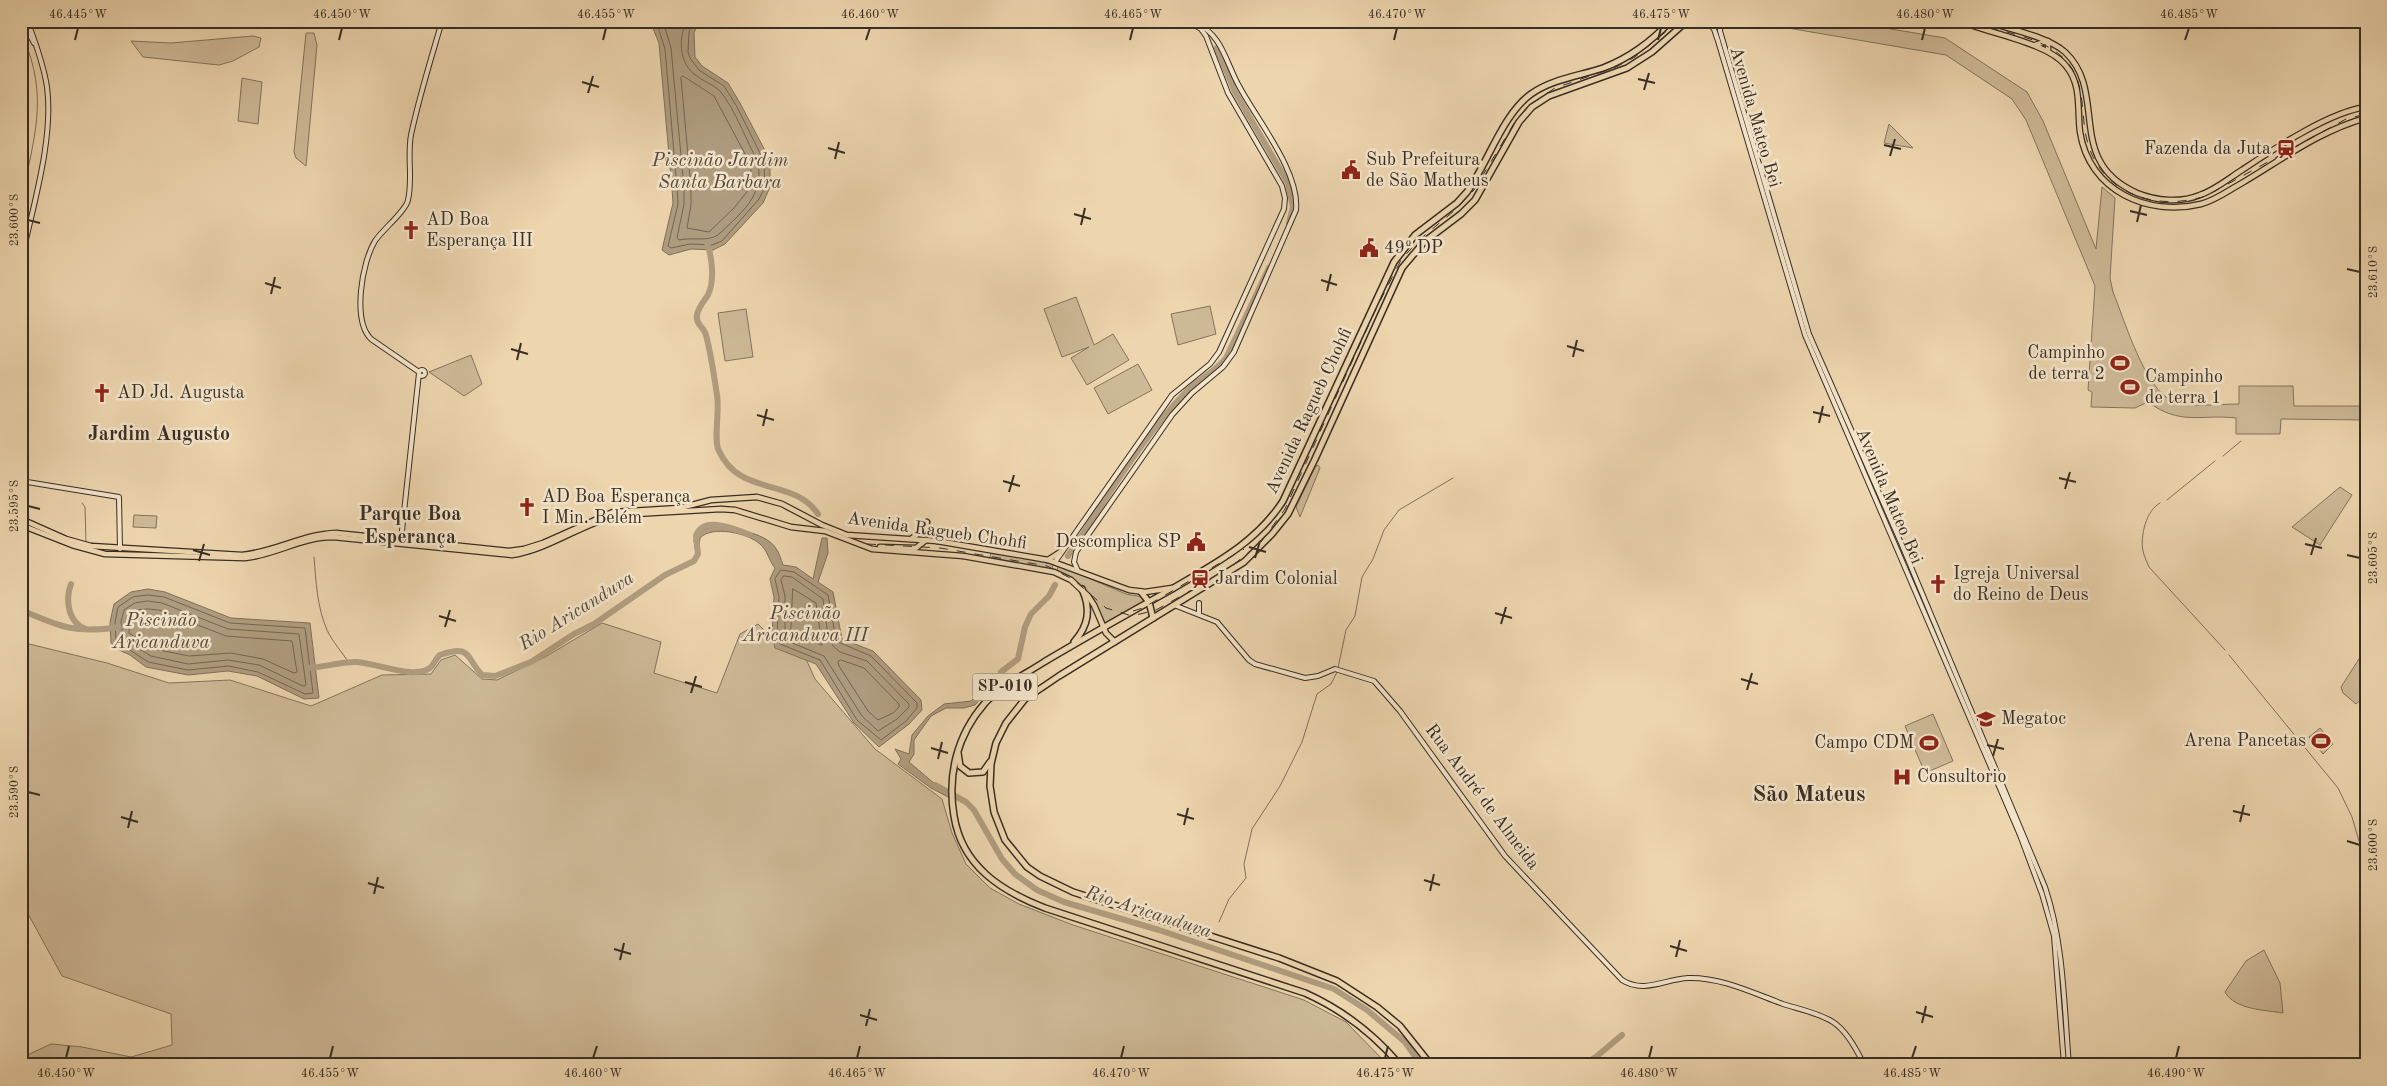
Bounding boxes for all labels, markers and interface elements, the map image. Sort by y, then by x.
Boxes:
text: 46.445°W [49,8,107,21]
text: 46.450°W [313,8,371,21]
text: 46.455°W [577,8,635,21]
text: 46.465°W [1104,8,1162,21]
text: 46.475°W [1632,8,1690,21]
text: 46.485°W [2160,8,2218,21]
text: 46.460°W [841,9,899,21]
text: 46.470°W [1368,9,1426,21]
text: 46.480°W [1896,9,1954,21]
street label: Avenida Mateo Bei [1726,45,1784,190]
station icon: Fazenda da Juta [2275,138,2297,160]
place label: Fazenda da Juta [2144,140,2271,158]
place label: Sub Prefeitura de São Matheus [1366,151,1489,190]
water label: Piscinão Jardim Santa Barbara [651,152,788,193]
public building icon: Sub Prefeitura de São Matheus [1340,159,1362,181]
text: 23.600°S [9,194,21,246]
place label: AD Boa Esperança III [426,211,533,250]
church icon: AD Boa Esperança III [400,219,422,241]
public building icon: 49º DP [1358,237,1380,259]
place label: 49º DP [1384,239,1443,257]
text: 23.610°S [2368,246,2380,298]
street label: Avenida Ragueb Chohfi [1263,325,1355,497]
place label: Campinho de terra 2 [2027,344,2105,383]
sports icon: Campinho de terra 2 [2109,352,2131,374]
place label: Campinho de terra 1 [2145,368,2223,407]
sports icon: Campinho de terra 1 [2119,376,2141,398]
church icon: AD Jd. Augusta [91,382,113,404]
place label: AD Jd. Augusta [117,384,245,402]
district label: Jardim Augusto [88,425,230,445]
street label: Avenida Mateo Bei [1852,425,1926,567]
text: 23.595°S [8,480,21,532]
place label: AD Boa Esperança I Min. Belém [542,488,691,527]
church icon: AD Boa Esperança I Min. Belém [516,496,538,518]
district label: Parque Boa Esperança [359,505,461,548]
street label: Avenida Ragueb Chohfi [846,509,1028,553]
public building icon: Descomplica SP [1185,531,1207,553]
text: 23.605°S [2367,532,2380,584]
place label: Descomplica SP [1056,533,1181,551]
place label: Igreja Universal do Reino de Deus [1953,565,2089,604]
station icon: Jardim Colonial [1189,568,1211,590]
water label: Rio Aricanduva [515,569,638,655]
place label: Jardim Colonial [1215,570,1338,588]
church icon: Igreja Universal do Reino de Deus [1927,573,1949,595]
water label: Piscinão Aricanduva III [741,605,870,646]
water label: Piscinão Aricanduva [111,612,210,653]
road number: SP-010 [972,674,1038,700]
school or university icon: Megatoc [1975,708,1997,730]
place label: Megatoc [2001,710,2066,728]
street label: Rua André de Almeida [1422,721,1543,873]
sports icon: Arena Pancetas [2310,730,2332,752]
sports icon: Campo CDM [1918,732,1940,754]
place label: Arena Pancetas [2184,732,2306,750]
place label: Campo CDM [1814,734,1914,752]
text: 23.590°S [8,766,21,818]
hospital icon: Consultorio [1891,766,1913,788]
place label: Consultorio [1917,768,2006,786]
district label: São Mateus [1753,784,1865,806]
text: 23.600°S [2368,819,2380,871]
water label: Rio Aricanduva [1081,883,1214,942]
text: 46.450°W [37,1067,95,1080]
text: 46.455°W [301,1067,359,1080]
text: 46.465°W [828,1067,886,1080]
text: 46.475°W [1356,1067,1414,1080]
text: 46.485°W [1883,1067,1941,1080]
text: 46.460°W [564,1068,622,1080]
text: 46.470°W [1092,1068,1150,1080]
text: 46.480°W [1620,1068,1678,1080]
text: 46.490°W [2147,1068,2205,1080]

